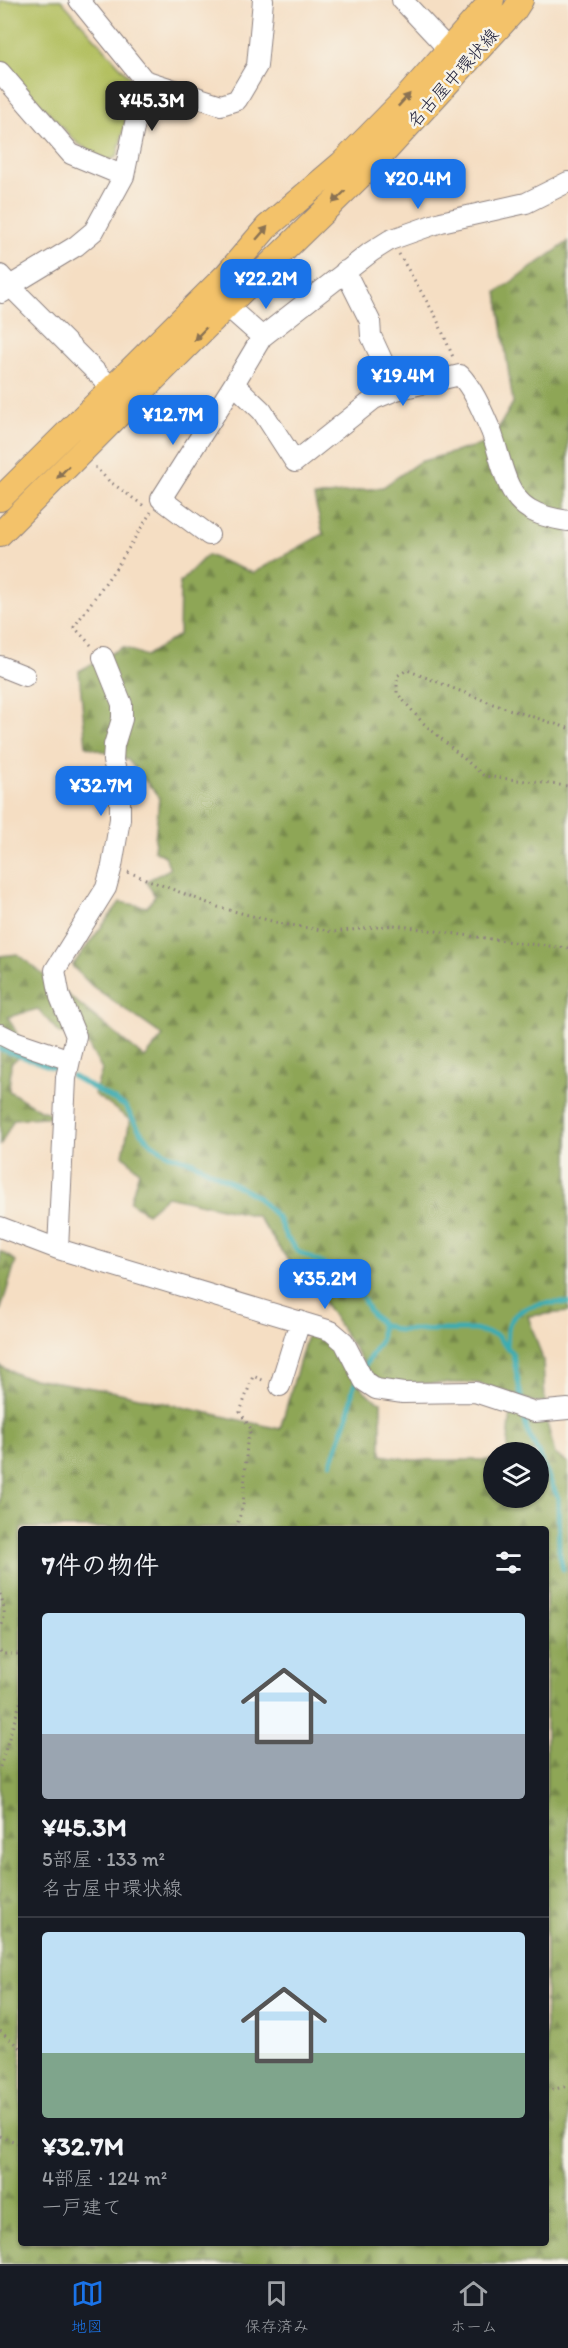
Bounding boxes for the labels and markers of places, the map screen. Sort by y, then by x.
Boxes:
pin: ¥45.3M [103,81,201,132]
pin: ¥20.4M [369,159,467,210]
pin: ¥22.2M [217,259,315,310]
pin: ¥19.4M [354,356,452,407]
pin: ¥12.7M [124,395,222,446]
pin: ¥32.7M [52,766,150,817]
pin: ¥35.2M [276,1259,374,1310]

